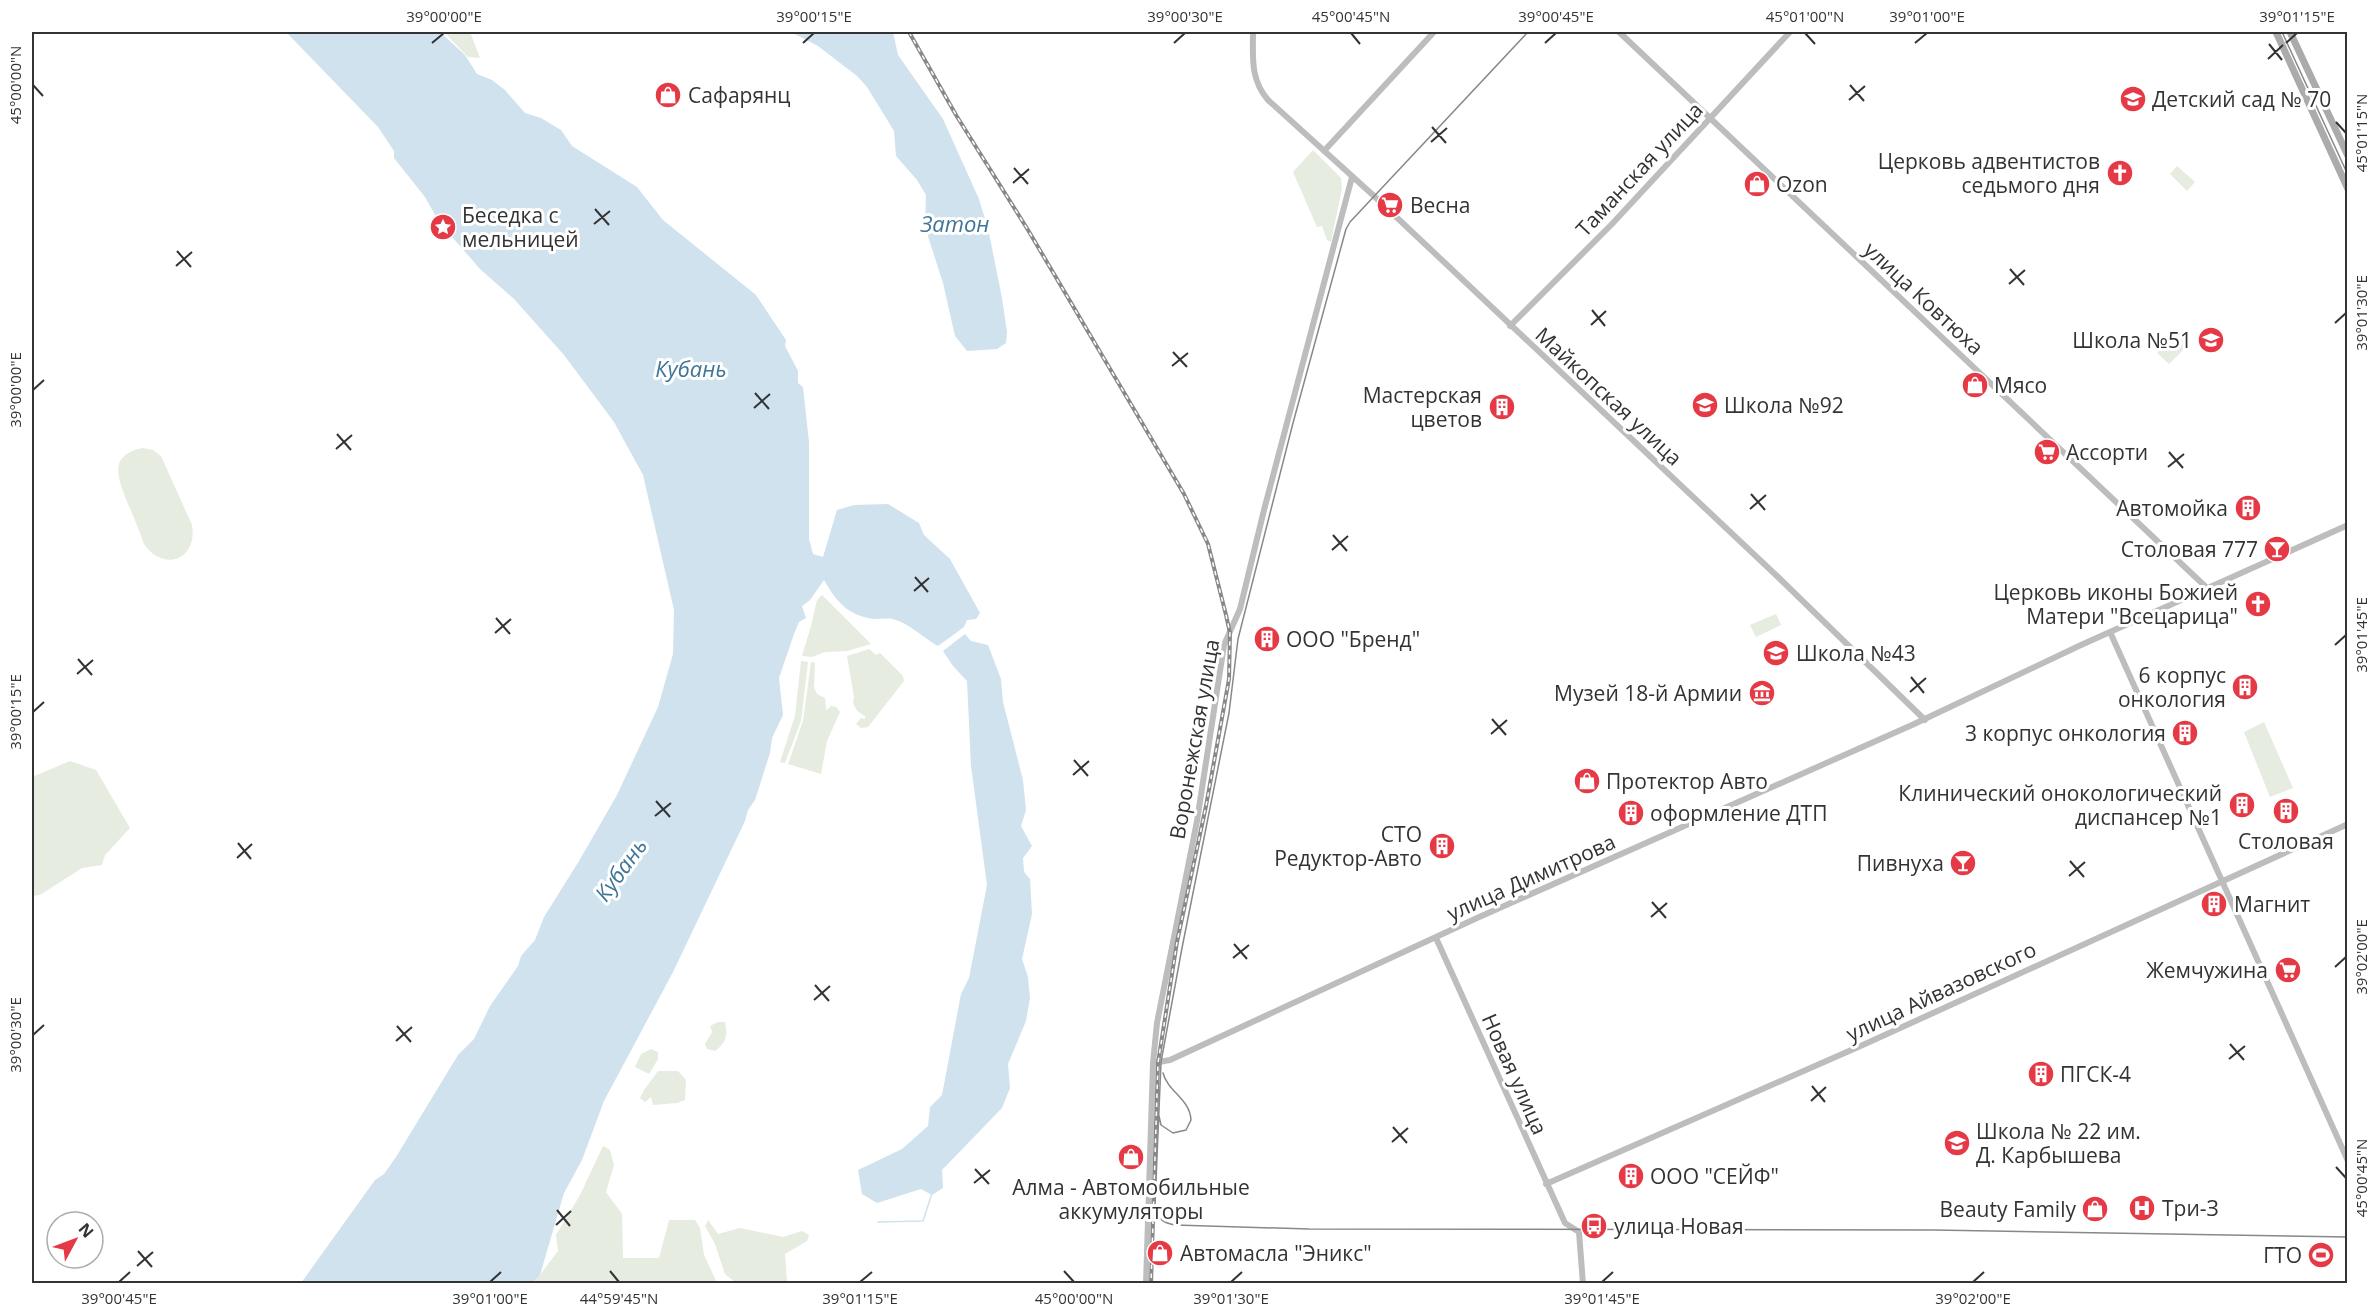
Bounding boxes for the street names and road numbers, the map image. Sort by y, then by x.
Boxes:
street label: Таманская улица [1569,96,1709,242]
street label: улица Ковтюха [1858,235,1990,361]
street label: Майкопская улица [1530,321,1688,471]
street label: Воронежская улица [1163,637,1225,841]
street label: улица Димитрова [1442,827,1620,927]
street label: улица Айвазовского [1841,935,2041,1047]
street label: Новая улица [1476,1009,1554,1139]

